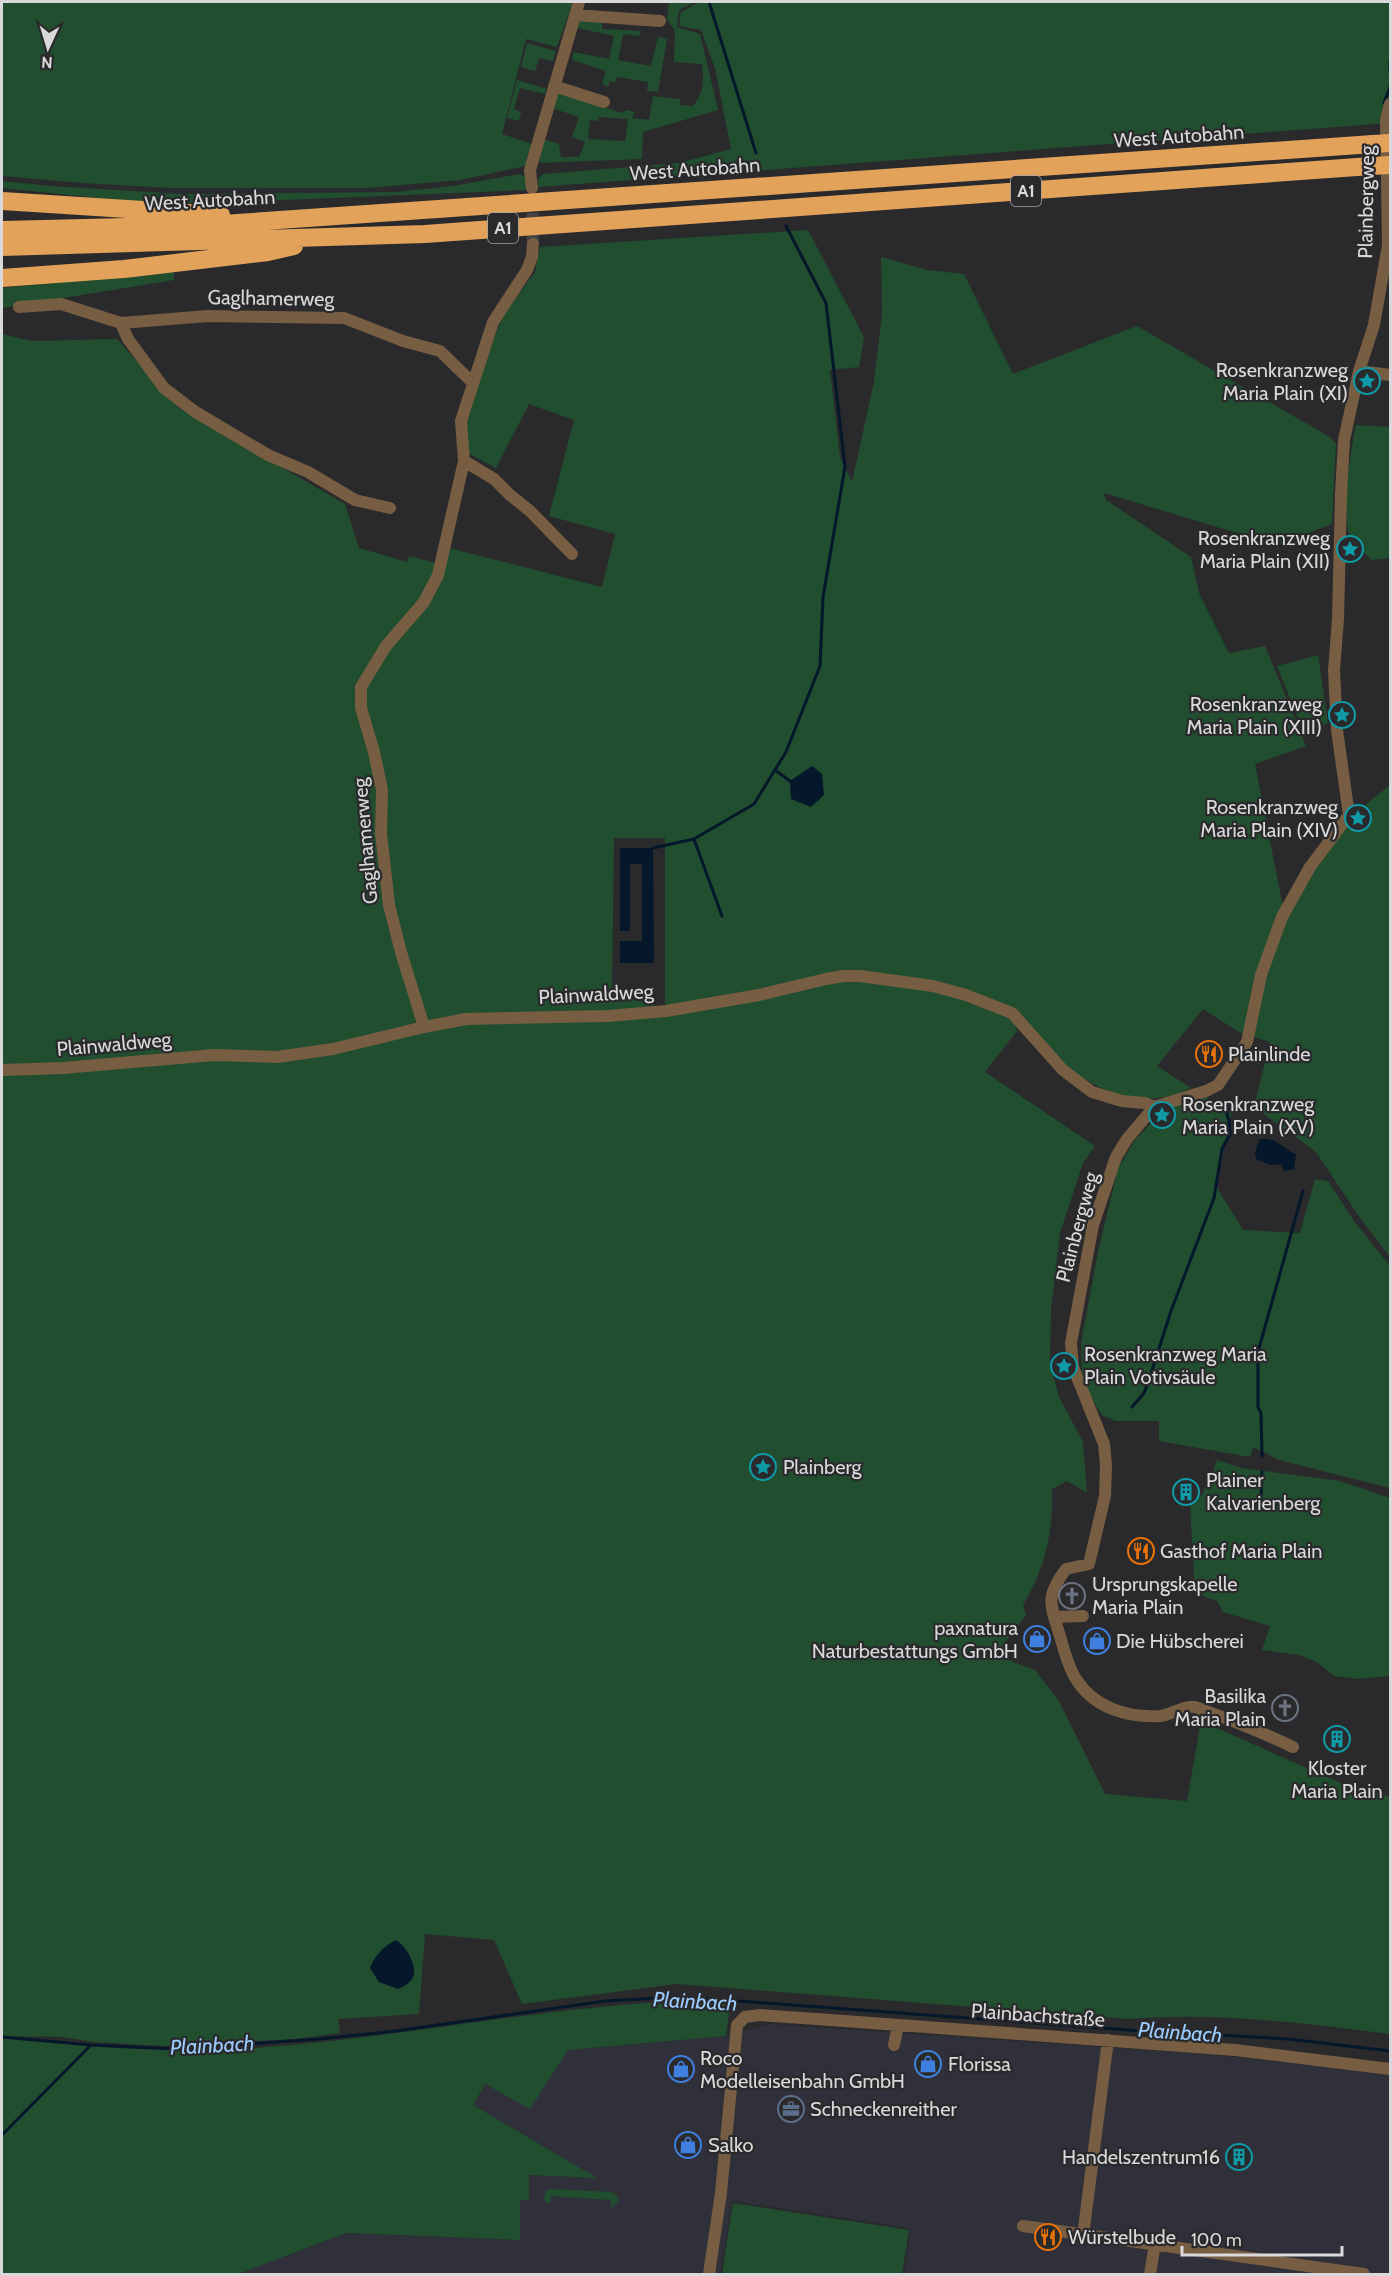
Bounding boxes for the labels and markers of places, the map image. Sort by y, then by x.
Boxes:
place label: Rosenkranzweg Maria Plain (XI) [1216,358,1349,405]
place icon: Rosenkranzweg Maria Plain (XI) [1352,366,1382,396]
place label: Rosenkranzweg Maria Plain (XII) [1198,526,1331,573]
place icon: Rosenkranzweg Maria Plain (XII) [1335,534,1365,564]
place label: Rosenkranzweg Maria Plain (XIII) [1187,692,1323,739]
place icon: Rosenkranzweg Maria Plain (XIII) [1327,700,1357,730]
place label: Rosenkranzweg Maria Plain (XIV) [1200,795,1339,842]
place icon: Rosenkranzweg Maria Plain (XIV) [1343,803,1373,833]
restaurant icon: Plainlinde [1194,1039,1224,1069]
place label: Plainlinde [1228,1042,1311,1066]
place label: Rosenkranzweg Maria Plain (XV) [1182,1092,1315,1139]
place icon: Rosenkranzweg Maria Plain (XV) [1147,1100,1177,1130]
place label: Rosenkranzweg Maria Plain Votivsäule [1084,1342,1267,1389]
place icon: Rosenkranzweg Maria Plain Votivsäule [1049,1351,1079,1381]
place icon: Plainberg [748,1452,778,1482]
place label: Plainberg [783,1455,863,1479]
place label: Plainer Kalvarienberg [1206,1468,1321,1515]
building icon: Plainer Kalvarienberg [1171,1477,1201,1507]
restaurant icon: Gasthof Maria Plain [1126,1536,1156,1566]
place label: Gasthof Maria Plain [1160,1539,1322,1563]
place label: Ursprungskapelle Maria Plain [1092,1572,1238,1619]
church icon: Ursprungskapelle Maria Plain [1057,1581,1087,1611]
place label: paxnatura Naturbestattungs GmbH [812,1616,1018,1663]
shop icon: paxnatura Naturbestattungs GmbH [1022,1624,1052,1654]
shop icon: Die Hübscherei [1082,1626,1112,1656]
place label: Die Hübscherei [1116,1629,1244,1653]
place label: Basilika Maria Plain [1175,1684,1266,1731]
church icon: Basilika Maria Plain [1270,1693,1300,1723]
building icon: Kloster Maria Plain [1322,1724,1352,1754]
place label: Kloster Maria Plain [1291,1756,1383,1803]
place label: Roco Modelleisenbahn GmbH [700,2046,905,2093]
shop icon: Florissa [913,2049,943,2079]
place label: Florissa [948,2052,1011,2076]
shop icon: Roco Modelleisenbahn GmbH [666,2054,696,2084]
office icon: Schneckenreither [776,2094,806,2124]
place label: Schneckenreither [810,2097,957,2121]
shop icon: Salko [673,2130,703,2160]
place label: Salko [708,2133,754,2157]
building icon: Handelszentrum16 [1224,2142,1254,2172]
place label: Handelszentrum16 [1062,2145,1220,2169]
restaurant icon: Würstelbude [1033,2222,1063,2252]
place label: Würstelbude [1068,2225,1176,2249]

